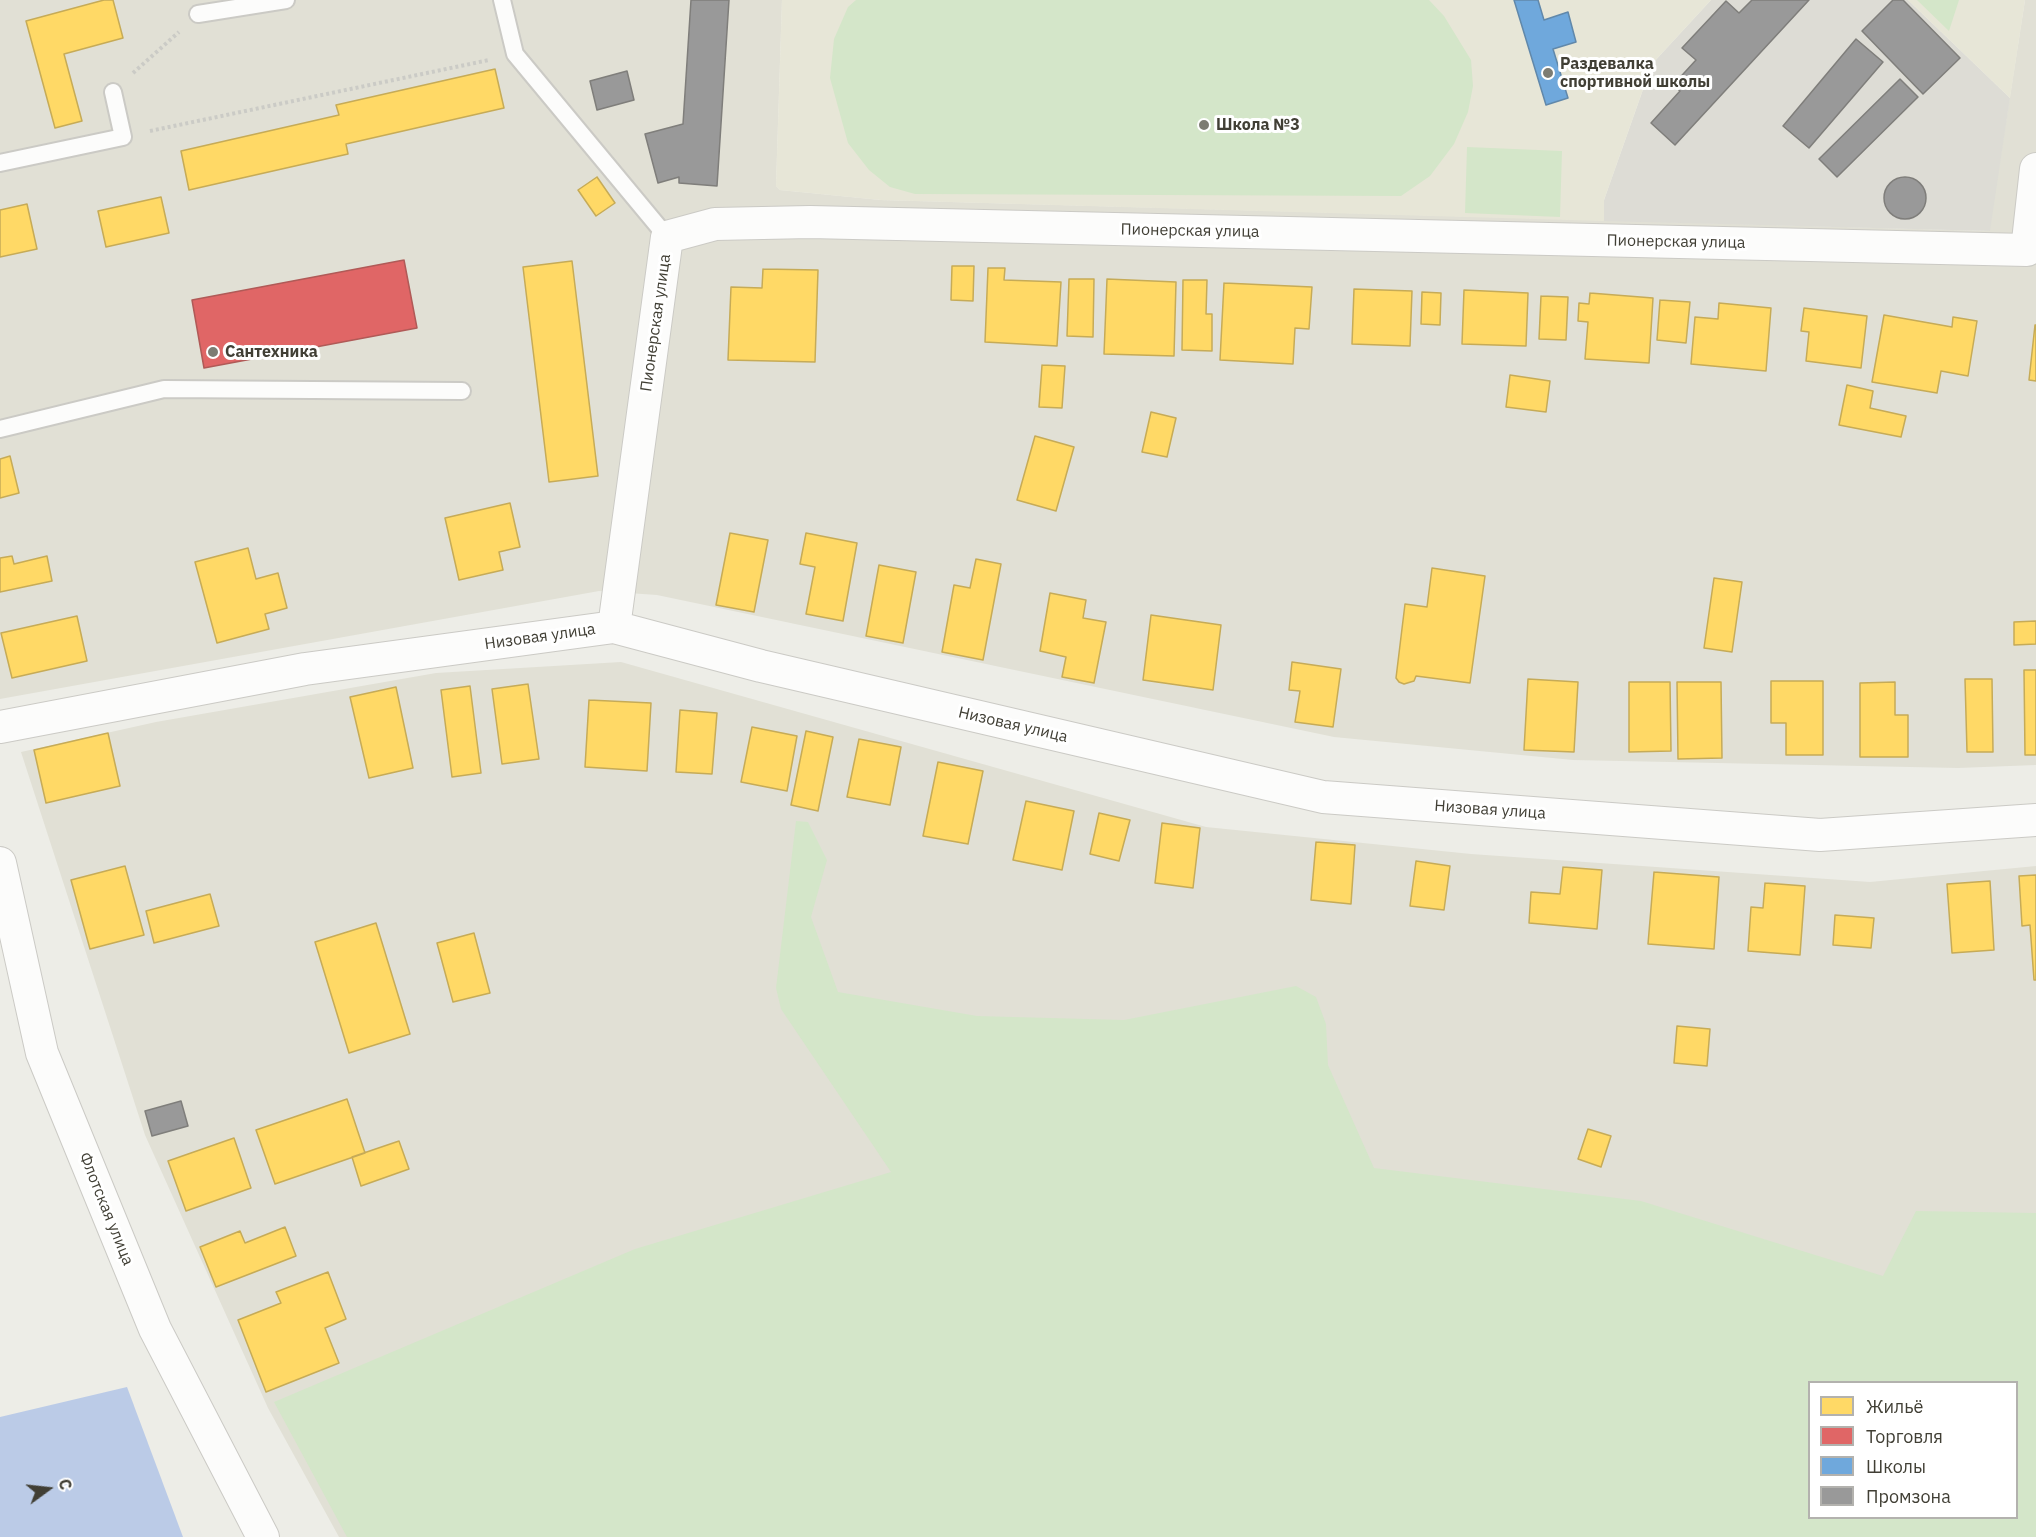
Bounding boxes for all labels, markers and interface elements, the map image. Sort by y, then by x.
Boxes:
place label: Раздевалка спортивной школы [1560,54,1710,92]
marker: Раздевалка спортивной школы [1541,66,1555,80]
place label: Школа №3 [1216,115,1300,135]
marker: Школа №3 [1197,118,1211,132]
street label: Пионерская улица [1120,220,1260,242]
street label: Пионерская улица [1606,231,1746,253]
street label: Пионерская улица [637,253,675,393]
place label: Сантехника [225,342,318,362]
marker: Сантехника [206,345,220,359]
street label: Низовая улица [483,620,597,654]
street label: Низовая улица [956,703,1070,747]
street label: Низовая улица [1434,797,1546,823]
street label: Флотская улица [75,1150,137,1268]
legend [1808,1381,2018,1519]
text: Жильё [1866,1395,1923,1418]
text: Торговля [1866,1425,1943,1448]
text: Школы [1866,1455,1926,1478]
north arrow [18,1459,78,1519]
text: С [54,1477,76,1492]
text: Промзона [1866,1485,1951,1508]

